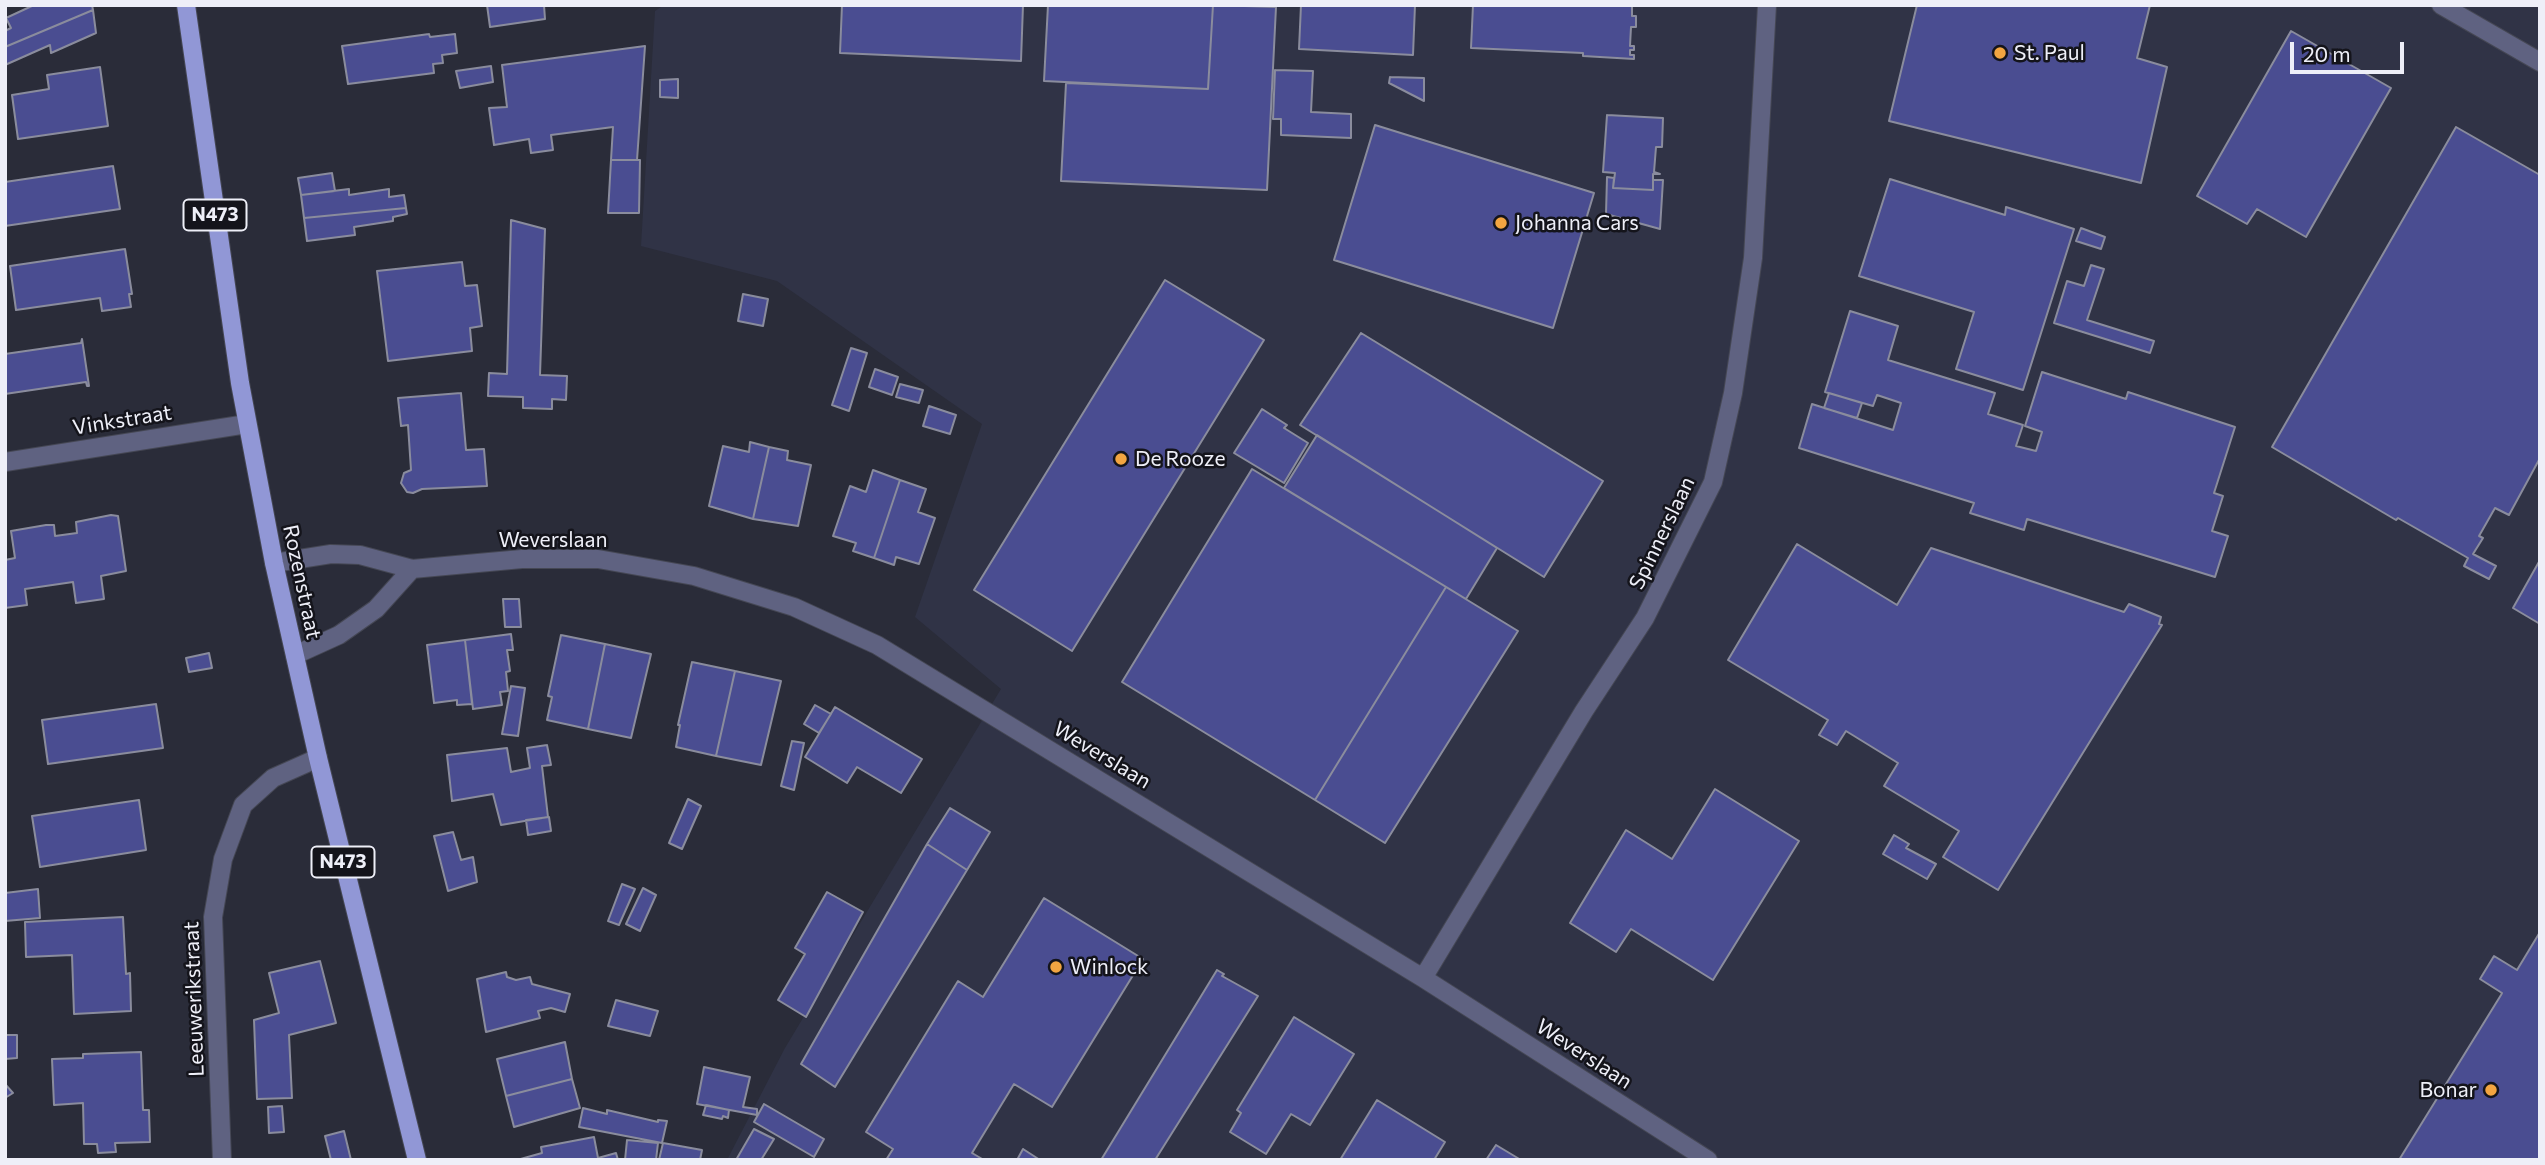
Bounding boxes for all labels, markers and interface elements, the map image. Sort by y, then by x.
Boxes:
scale bar [2293,28,2407,72]
place label: St. Paul [2014,40,2085,66]
text: 20 m [2303,41,2351,66]
marker: St. Paul [1992,45,2008,61]
road number: N473 [184,200,246,230]
place label: Johanna Cars [1515,210,1639,236]
marker: Johanna Cars [1493,215,1509,231]
street label: Vinkstraat [71,400,173,440]
place label: De Rooze [1135,446,1225,472]
marker: De Rooze [1113,451,1129,467]
street label: Spinnerslaan [1624,473,1700,593]
street label: Rozenstraat [278,523,326,641]
street label: Weverslaan [498,527,608,553]
street label: Weverslaan [1049,716,1155,794]
road number: N473 [312,846,374,877]
street label: Leeuwerikstraat [179,921,209,1077]
place label: Winlock [1070,954,1148,980]
marker: Winlock [1048,959,1064,975]
street label: Weverslaan [1531,1014,1637,1094]
place label: Bonar [2419,1077,2477,1103]
marker: Bonar [2483,1082,2499,1098]

